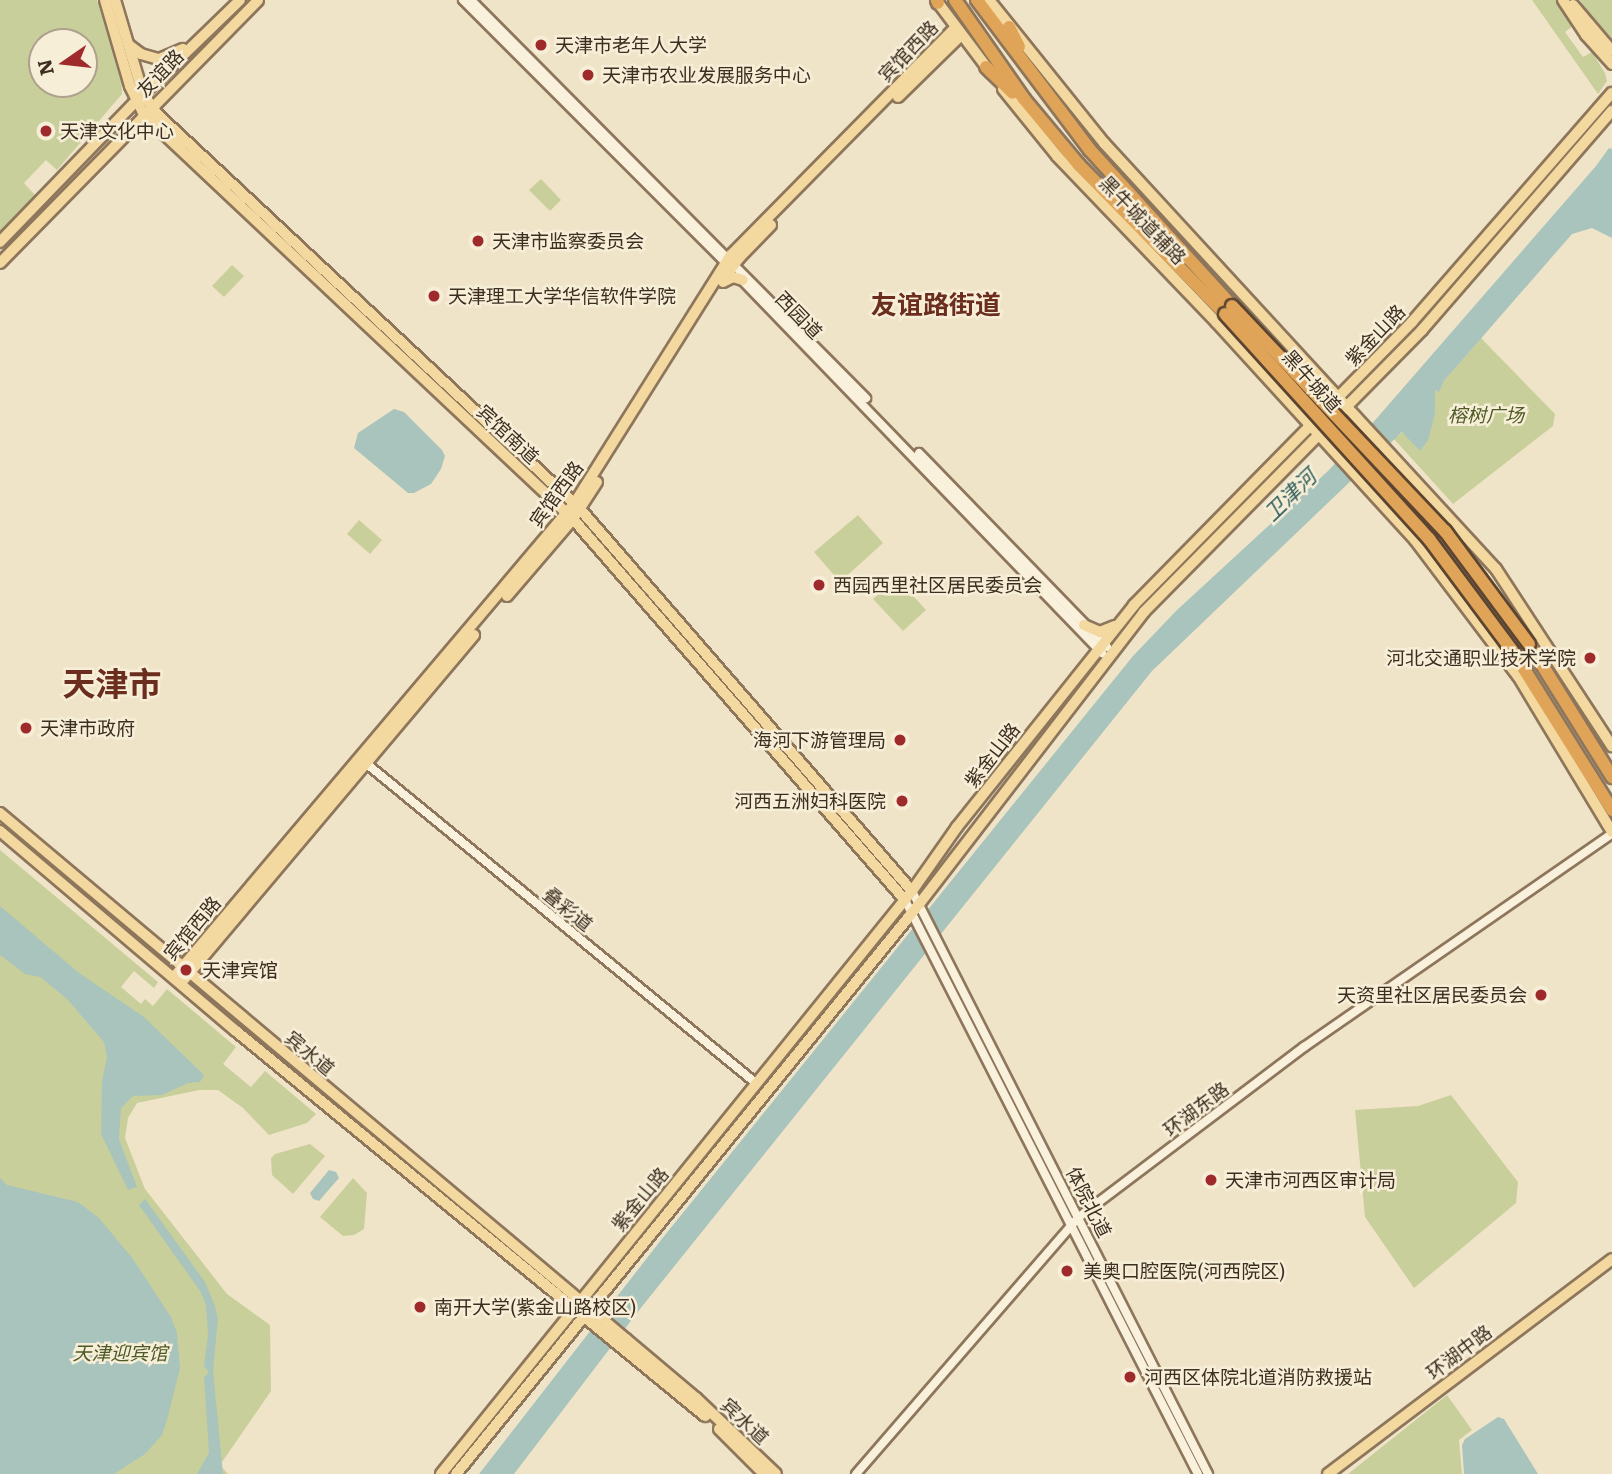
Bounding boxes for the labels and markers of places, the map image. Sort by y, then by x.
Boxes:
place label: 天津市老年人大学 [555,34,707,56]
marker: 天津市老年人大学 [533,37,549,53]
place label: 天津市农业发展服务中心 [602,64,811,86]
marker: 天津市农业发展服务中心 [580,67,596,83]
place label: 天津文化中心 [60,120,174,142]
marker: 天津文化中心 [38,123,54,139]
place label: 天津市监察委员会 [492,230,644,252]
marker: 天津市监察委员会 [470,233,486,249]
place label: 天津理工大学华信软件学院 [448,285,676,307]
marker: 天津理工大学华信软件学院 [426,288,442,304]
place label: 西园西里社区居民委员会 [833,574,1042,596]
marker: 西园西里社区居民委员会 [811,577,827,593]
place label: 河北交通职业技术学院 [1386,647,1576,669]
marker: 河北交通职业技术学院 [1582,650,1598,666]
place label: 天津市政府 [40,717,135,739]
marker: 天津市政府 [18,720,34,736]
place label: 海河下游管理局 [753,729,886,751]
marker: 海河下游管理局 [892,732,908,748]
place label: 河西五洲妇科医院 [734,790,886,812]
marker: 河西五洲妇科医院 [892,791,912,811]
place label: 天津宾馆 [202,959,278,981]
marker: 天津宾馆 [176,960,196,980]
place label: 天资里社区居民委员会 [1337,984,1527,1006]
marker: 天资里社区居民委员会 [1533,987,1549,1003]
place label: 天津市河西区审计局 [1225,1169,1396,1191]
marker: 天津市河西区审计局 [1203,1172,1219,1188]
place label: 美奥口腔医院(河西院区) [1083,1260,1286,1282]
marker: 美奥口腔医院(河西院区) [1057,1261,1077,1281]
place label: 南开大学(紫金山路校区) [434,1296,637,1318]
marker: 南开大学(紫金山路校区) [412,1299,428,1315]
place label: 河西区体院北道消防救援站 [1144,1366,1372,1388]
marker: 河西区体院北道消防救援站 [1122,1369,1138,1385]

